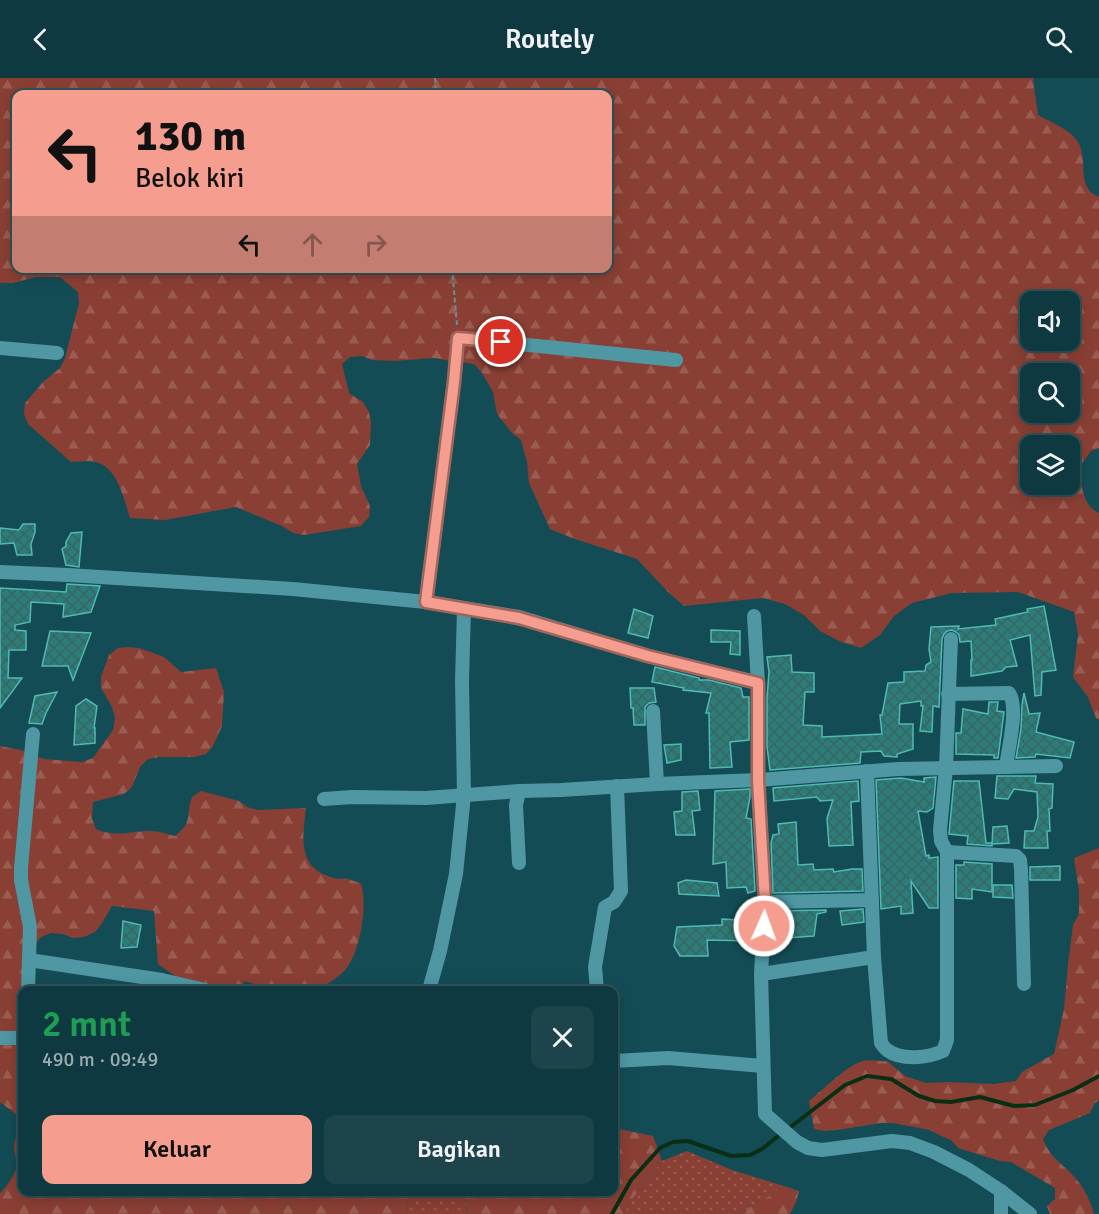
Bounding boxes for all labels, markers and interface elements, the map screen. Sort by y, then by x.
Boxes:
icon: back [24,23,57,56]
text: Routely [505,23,594,56]
icon: search [1042,23,1075,56]
text: 130 m [135,111,246,162]
icon: left [36,114,114,192]
text: Belok kiri [135,162,244,195]
icon: left [233,228,266,261]
icon: ahead [296,228,329,261]
icon: right [359,228,392,261]
map controls [1020,291,1080,495]
button: sound [1020,291,1080,351]
pin [475,316,526,367]
icon: arrive [484,325,517,358]
button: search [1020,363,1080,423]
button: layers [1020,435,1080,495]
position arrow [732,894,796,958]
text: 2 mnt [42,1002,131,1047]
button: close [531,1006,594,1069]
text: 490 m · 09:49 [42,1047,158,1072]
button: Keluar [42,1115,312,1184]
button: Bagikan [324,1115,594,1184]

